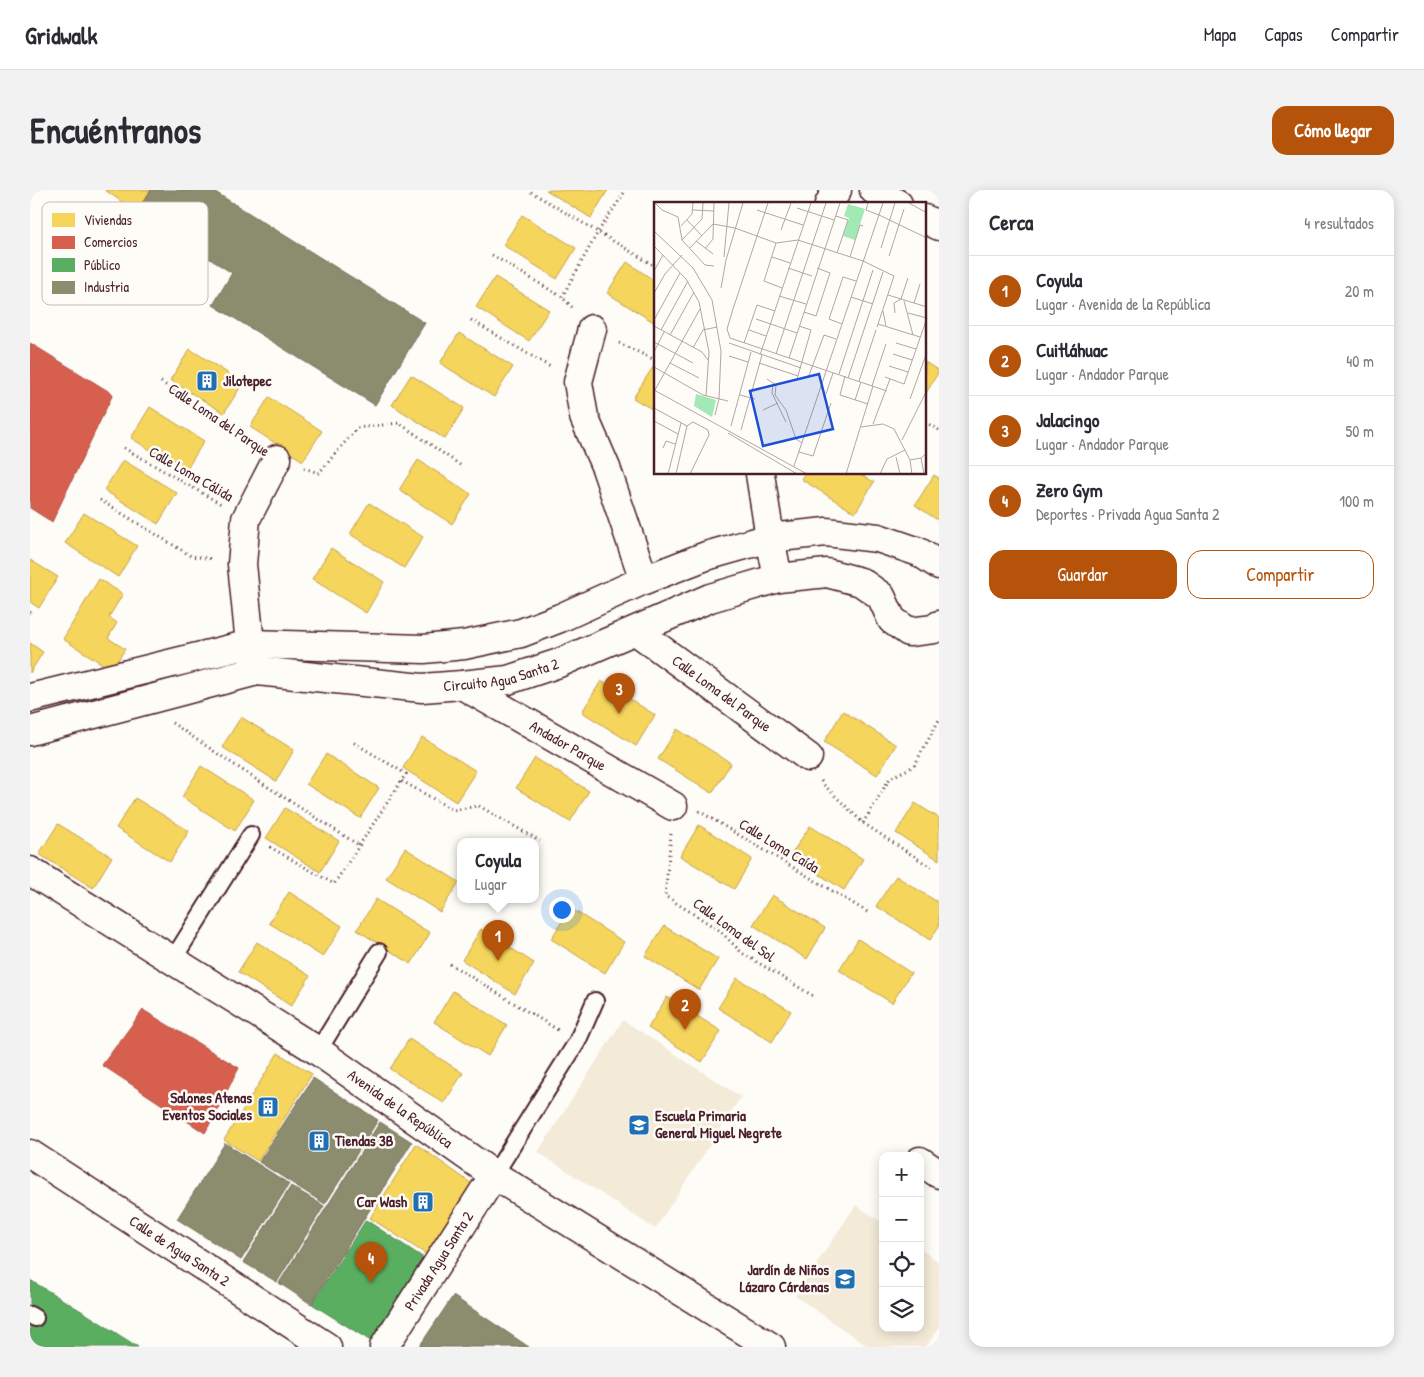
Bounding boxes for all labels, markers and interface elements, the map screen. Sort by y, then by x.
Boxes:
text: Gridwalk [25,19,97,51]
text: Mapa [1204,22,1236,47]
text: Capas [1264,22,1303,47]
text: Compartir [1331,22,1399,47]
button: Cómo llegar [1272,106,1394,155]
text: Encuéntranos [30,107,201,154]
legend [42,202,208,305]
inset map [654,202,926,475]
text: Cerca [989,208,1033,237]
text: Viviendas [84,210,132,229]
text: 4 resultados [1304,212,1374,234]
text: Comercios [84,232,137,251]
text: Público [84,255,120,274]
text: Coyula [1036,267,1082,293]
text: Industria [84,277,129,296]
text: 1 [1002,280,1008,302]
text: 20 m [1345,280,1374,302]
text: Lugar · Avenida de la República [1036,293,1210,315]
text: Cuitláhuac [1036,337,1108,363]
text: 2 [1001,350,1009,372]
text: 40 m [1346,350,1374,372]
text: Lugar · Andador Parque [1036,363,1169,385]
building icon: Jilotepec [195,369,219,393]
place label: Jilotepec [223,370,272,392]
street label: Calle Loma del Parque [164,378,274,461]
text: Jalacingo [1036,407,1099,433]
text: 3 [1001,420,1009,442]
text: 50 m [1346,420,1374,442]
text: Lugar · Andador Parque [1036,433,1169,455]
street label: Calle Loma Cálida [145,441,237,506]
text: Zero Gym [1036,477,1103,503]
text: 4 [1002,490,1008,512]
text: 100 m [1339,490,1374,512]
text: Deportes · Privada Agua Santa 2 [1036,503,1219,525]
button: Guardar [989,550,1177,599]
button: Compartir [1187,550,1374,599]
street label: Calle Loma del Parque [668,650,776,737]
street label: Circuito Agua Santa 2 [443,653,561,696]
pin: 3 [603,673,635,714]
street label: Andador Parque [526,715,610,775]
street label: Calle Loma Caída [735,813,823,878]
popup [457,838,539,903]
text: Coyula [475,847,521,873]
text: Lugar [475,873,507,895]
street label: Calle Loma del Sol [689,892,780,967]
your location [549,897,575,923]
pin: 1 [482,920,514,961]
pin: 2 [669,989,701,1030]
street label: Avenida de la República [344,1064,457,1153]
place label: Salones Atenas Eventos Sociales [162,1087,252,1125]
building icon: Salones Atenas Eventos Sociales [256,1095,280,1119]
place label: Escuela Primaria General Miguel Negrete [655,1105,782,1144]
school or university icon: Escuela Primaria General Miguel Negrete [627,1113,651,1137]
building icon: Tiendas 3B [307,1129,331,1153]
place label: Tiendas 3B [334,1130,394,1151]
map controls [879,1152,924,1332]
button: + [879,1152,924,1197]
building icon: Car Wash [411,1190,435,1214]
place label: Car Wash [356,1191,408,1212]
button: − [879,1197,924,1242]
street label: Privada Agua Santa 2 [399,1207,478,1314]
street label: Calle de Agua Santa 2 [125,1210,234,1291]
pin: 4 [355,1242,387,1283]
button: locate [879,1242,924,1287]
place label: Jardín de Niños Lázaro Cárdenas [740,1259,829,1297]
school or university icon: Jardín de Niños Lázaro Cárdenas [833,1267,857,1291]
button: layers [879,1287,924,1332]

